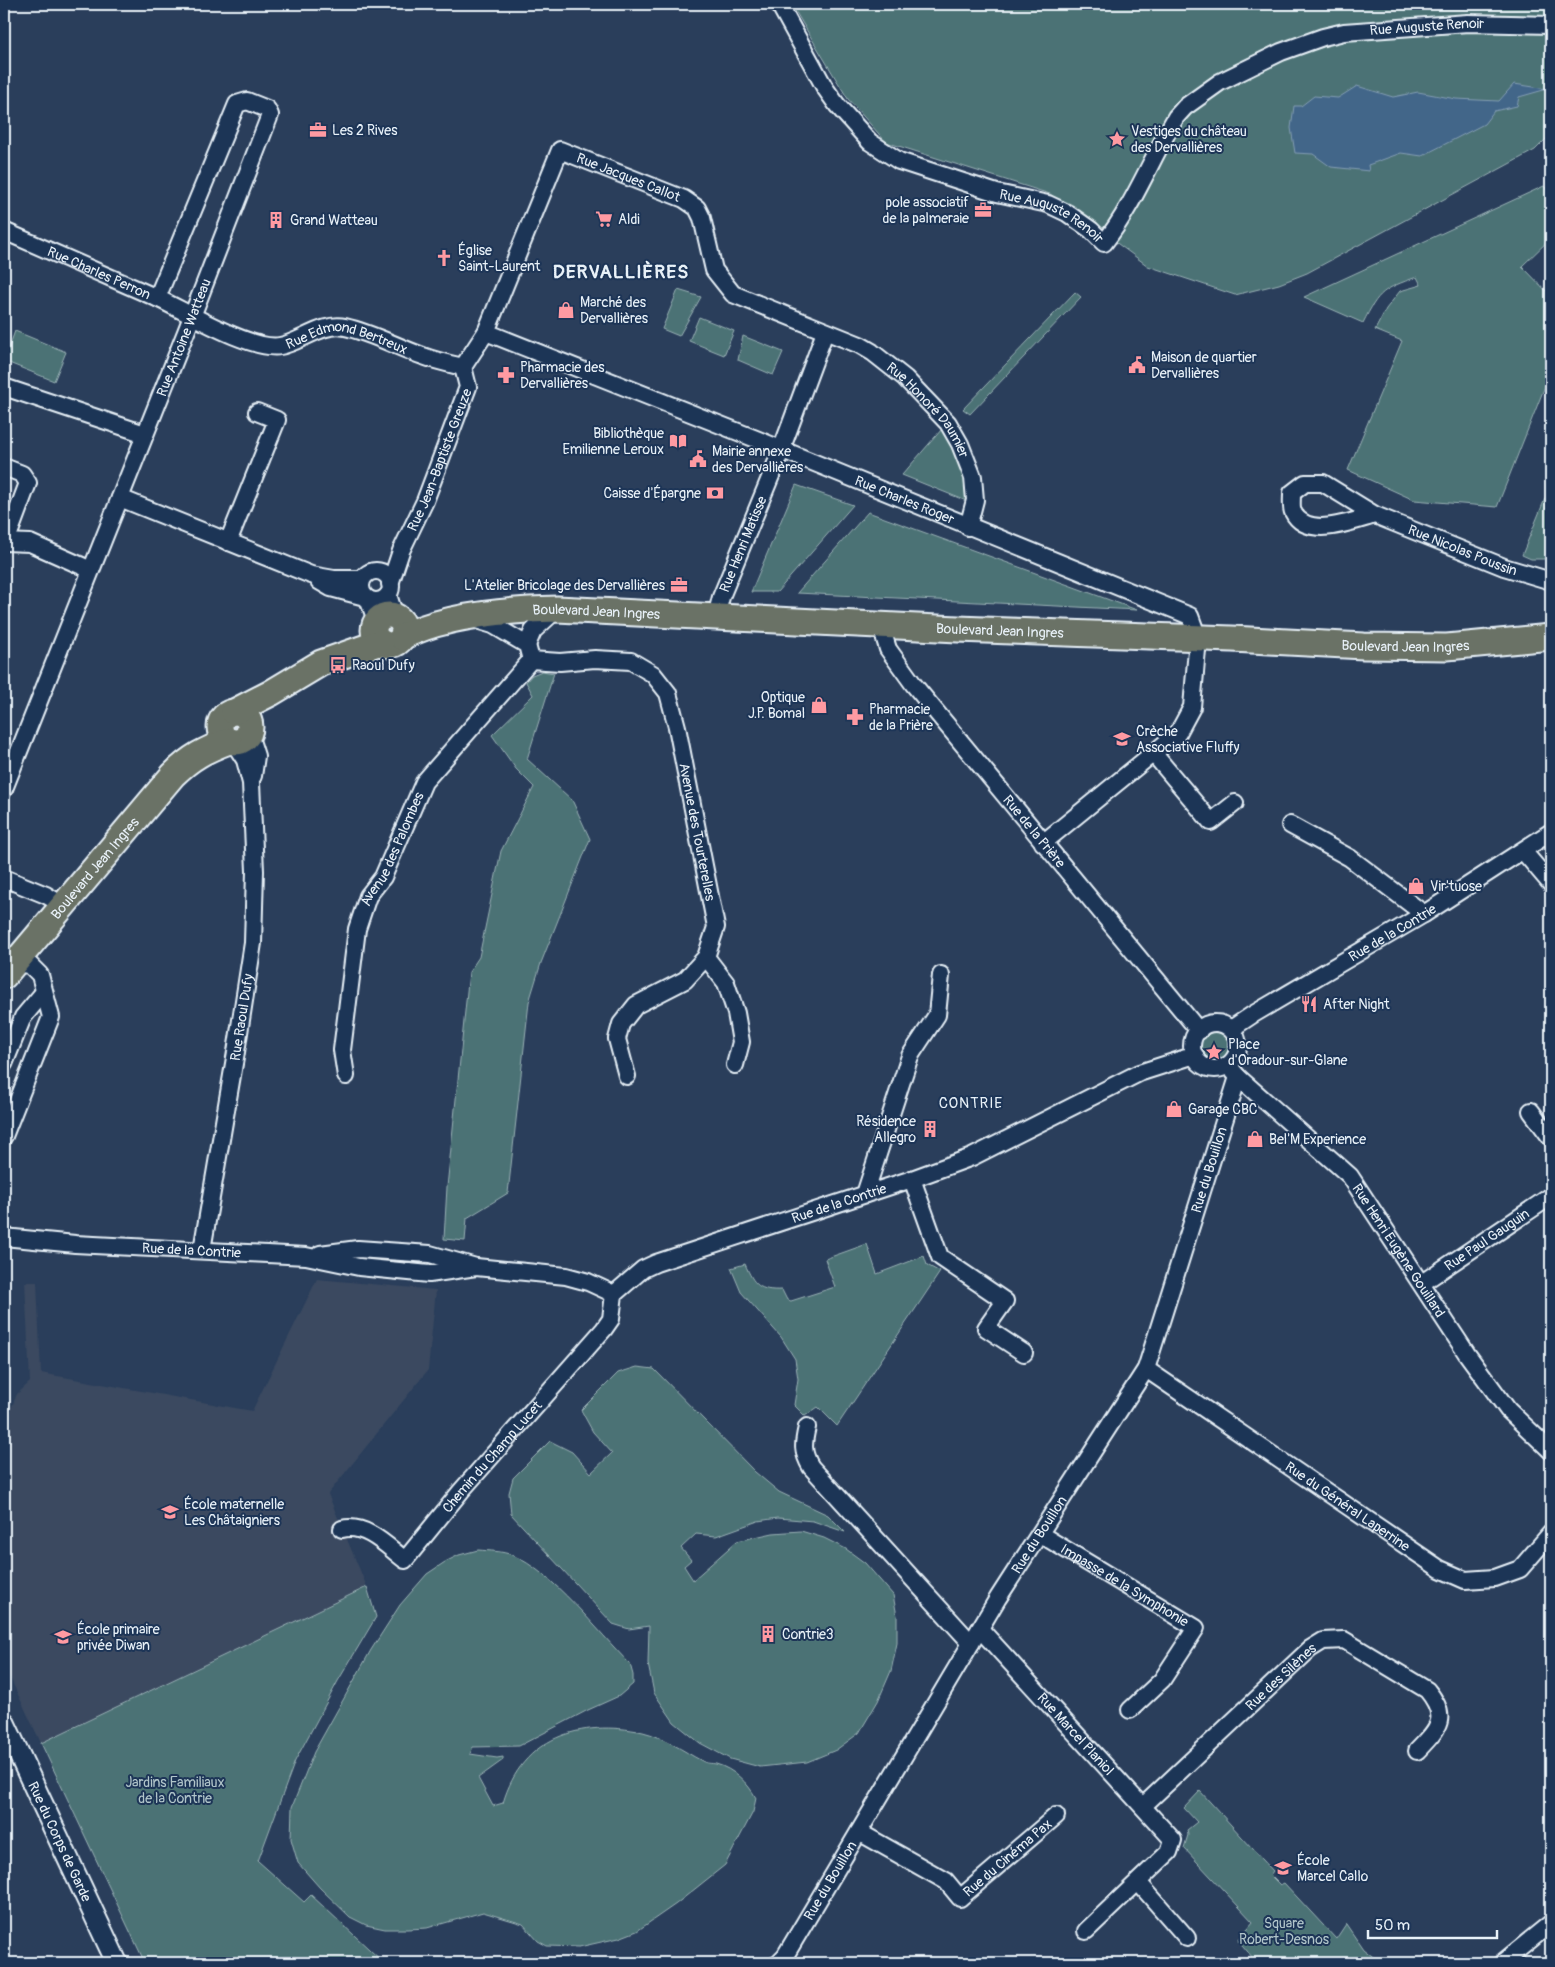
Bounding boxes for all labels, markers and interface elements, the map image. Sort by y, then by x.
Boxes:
street label: Rue Auguste Renoir [1369,15,1484,39]
office icon: Les 2 Rives [308,120,328,140]
place label: Les 2 Rives [332,122,398,139]
place label: Vestiges du château des Dervallières [1131,123,1247,156]
place icon: Vestiges du château des Dervallières [1107,129,1127,149]
street label: Rue Jacques Callot [574,149,683,206]
street label: Rue Auguste Renoir [998,186,1107,247]
place label: pole associatif de la palmeraie [882,194,969,227]
office icon: pole associatif de la palmeraie [973,200,993,220]
supermarket icon: Aldi [594,209,614,229]
building icon: Grand Watteau [266,210,286,230]
place label: Aldi [618,211,640,228]
place label: Grand Watteau [290,212,378,229]
place label: Église Saint-Laurent [458,241,541,275]
street label: Rue Charles Perron [45,243,153,303]
church icon: Église Saint-Laurent [434,248,454,268]
district label: DERVALLIÈRES [553,260,689,284]
street label: Rue Antoine Watteau [153,276,215,399]
place label: Marché des Dervallières [580,294,649,327]
shop icon: Marché des Dervallières [556,300,576,320]
street label: Rue Edmond Bertreux [283,318,410,358]
place label: Maison de quartier Dervallières [1151,349,1257,382]
public building icon: Maison de quartier Dervallières [1127,355,1147,375]
place label: Pharmacie des Dervallières [520,359,605,392]
street label: Rue Honoré Daumier [883,359,972,460]
pharmacy icon: Pharmacie des Dervallières [496,365,516,385]
street label: Rue Jean-Baptiste Greuze [404,386,476,534]
place label: Bibliothèque Emilienne Leroux [562,425,664,458]
library icon: Bibliothèque Emilienne Leroux [668,431,688,451]
place label: Mairie annexe des Dervallières [712,443,804,476]
public building icon: Mairie annexe des Dervallières [688,449,708,469]
street label: Rue Charles Roger [852,472,957,528]
bank icon: Caisse d'Épargne [705,483,725,503]
place label: Caisse d'Épargne [603,484,701,502]
street label: Rue Henri Matisse [716,494,771,595]
street label: Rue Nicolas Poussin [1405,521,1519,579]
office icon: L'Atelier Bricolage des Dervallières [669,575,689,595]
place label: L'Atelier Bricolage des Dervallières [464,577,666,594]
street label: Boulevard Jean Ingres [532,601,661,623]
street label: Boulevard Jean Ingres [935,620,1065,642]
street label: Boulevard Jean Ingres [1341,637,1471,656]
bus stop icon: Raoul Dufy [328,655,348,675]
place label: Raoul Dufy [352,657,415,674]
place label: Optique J.P. Bomal [748,689,805,722]
shop icon: Optique J.P. Bomal [809,695,829,715]
place label: Pharmacie de la Prière [869,701,933,734]
pharmacy icon: Pharmacie de la Prière [845,707,865,727]
place label: Crèche Associative Fluffy [1136,723,1240,756]
school or university icon: Crèche Associative Fluffy [1112,729,1132,749]
street label: Avenue des Tourterelles [675,762,719,903]
street label: Avenue des Palombes [357,789,428,908]
street label: Rue de la Prière [999,792,1069,871]
street label: Boulevard Jean Ingres [48,813,143,923]
shop icon: Vir'tuose [1406,876,1426,896]
place label: Vir'tuose [1430,878,1482,895]
street label: Rue de la Contrie [1346,900,1440,965]
street label: Rue Raoul Dufy [227,973,257,1062]
restaurant icon: After Night [1299,994,1319,1014]
place label: After Night [1323,996,1390,1013]
place label: Place d'Oradour-sur-Glane [1228,1036,1348,1069]
place icon: Place d'Oradour-sur-Glane [1204,1042,1224,1062]
district label: CONTRIE [939,1094,1003,1113]
shop icon: Garage CBC [1164,1099,1184,1119]
place label: Garage CBC [1188,1101,1258,1118]
place label: Résidence Allegro [856,1113,916,1146]
building icon: Résidence Allegro [920,1119,940,1139]
street label: Rue du Bouillon [1188,1125,1231,1215]
shop icon: Bel'M Experience [1245,1129,1265,1149]
place label: Bel'M Experience [1269,1131,1366,1148]
street label: Rue de la Contrie [789,1180,889,1227]
street label: Rue Henri Eugène Gouillard [1348,1181,1449,1321]
street label: Rue Paul Gauguin [1441,1205,1533,1275]
street label: Rue de la Contrie [142,1239,241,1262]
street label: Chemin du Champ Lucet [439,1397,546,1516]
street label: Rue du Général Laperrine [1282,1458,1413,1555]
street label: Rue du Bouillon [1008,1493,1071,1577]
place label: École maternelle Les Châtaigniers [184,1495,284,1529]
school or university icon: École maternelle Les Châtaigniers [160,1502,180,1522]
street label: Impasse de la Symphonie [1057,1540,1192,1631]
place label: École primaire privée Diwan [77,1620,160,1654]
building icon: Contrie3 [758,1624,778,1644]
place label: Contrie3 [782,1626,834,1643]
school or university icon: École primaire privée Diwan [53,1627,73,1647]
street label: Rue des Silènes [1242,1639,1320,1714]
street label: Rue Marcel Planiol [1034,1689,1117,1779]
park label: Jardins Familiaux de la Contrie [125,1774,225,1807]
street label: Rue du Corps de Garde [24,1779,95,1905]
street label: Rue du Cinéma Pax [960,1815,1055,1901]
street label: Rue du Bouillon [800,1838,861,1923]
place label: École Marcel Callo [1297,1851,1369,1885]
school or university icon: École Marcel Callo [1273,1858,1293,1878]
scale bar [1368,1907,1496,1939]
park label: Square Robert-Desnos [1239,1915,1330,1948]
text: 50 m [1375,1916,1410,1935]

